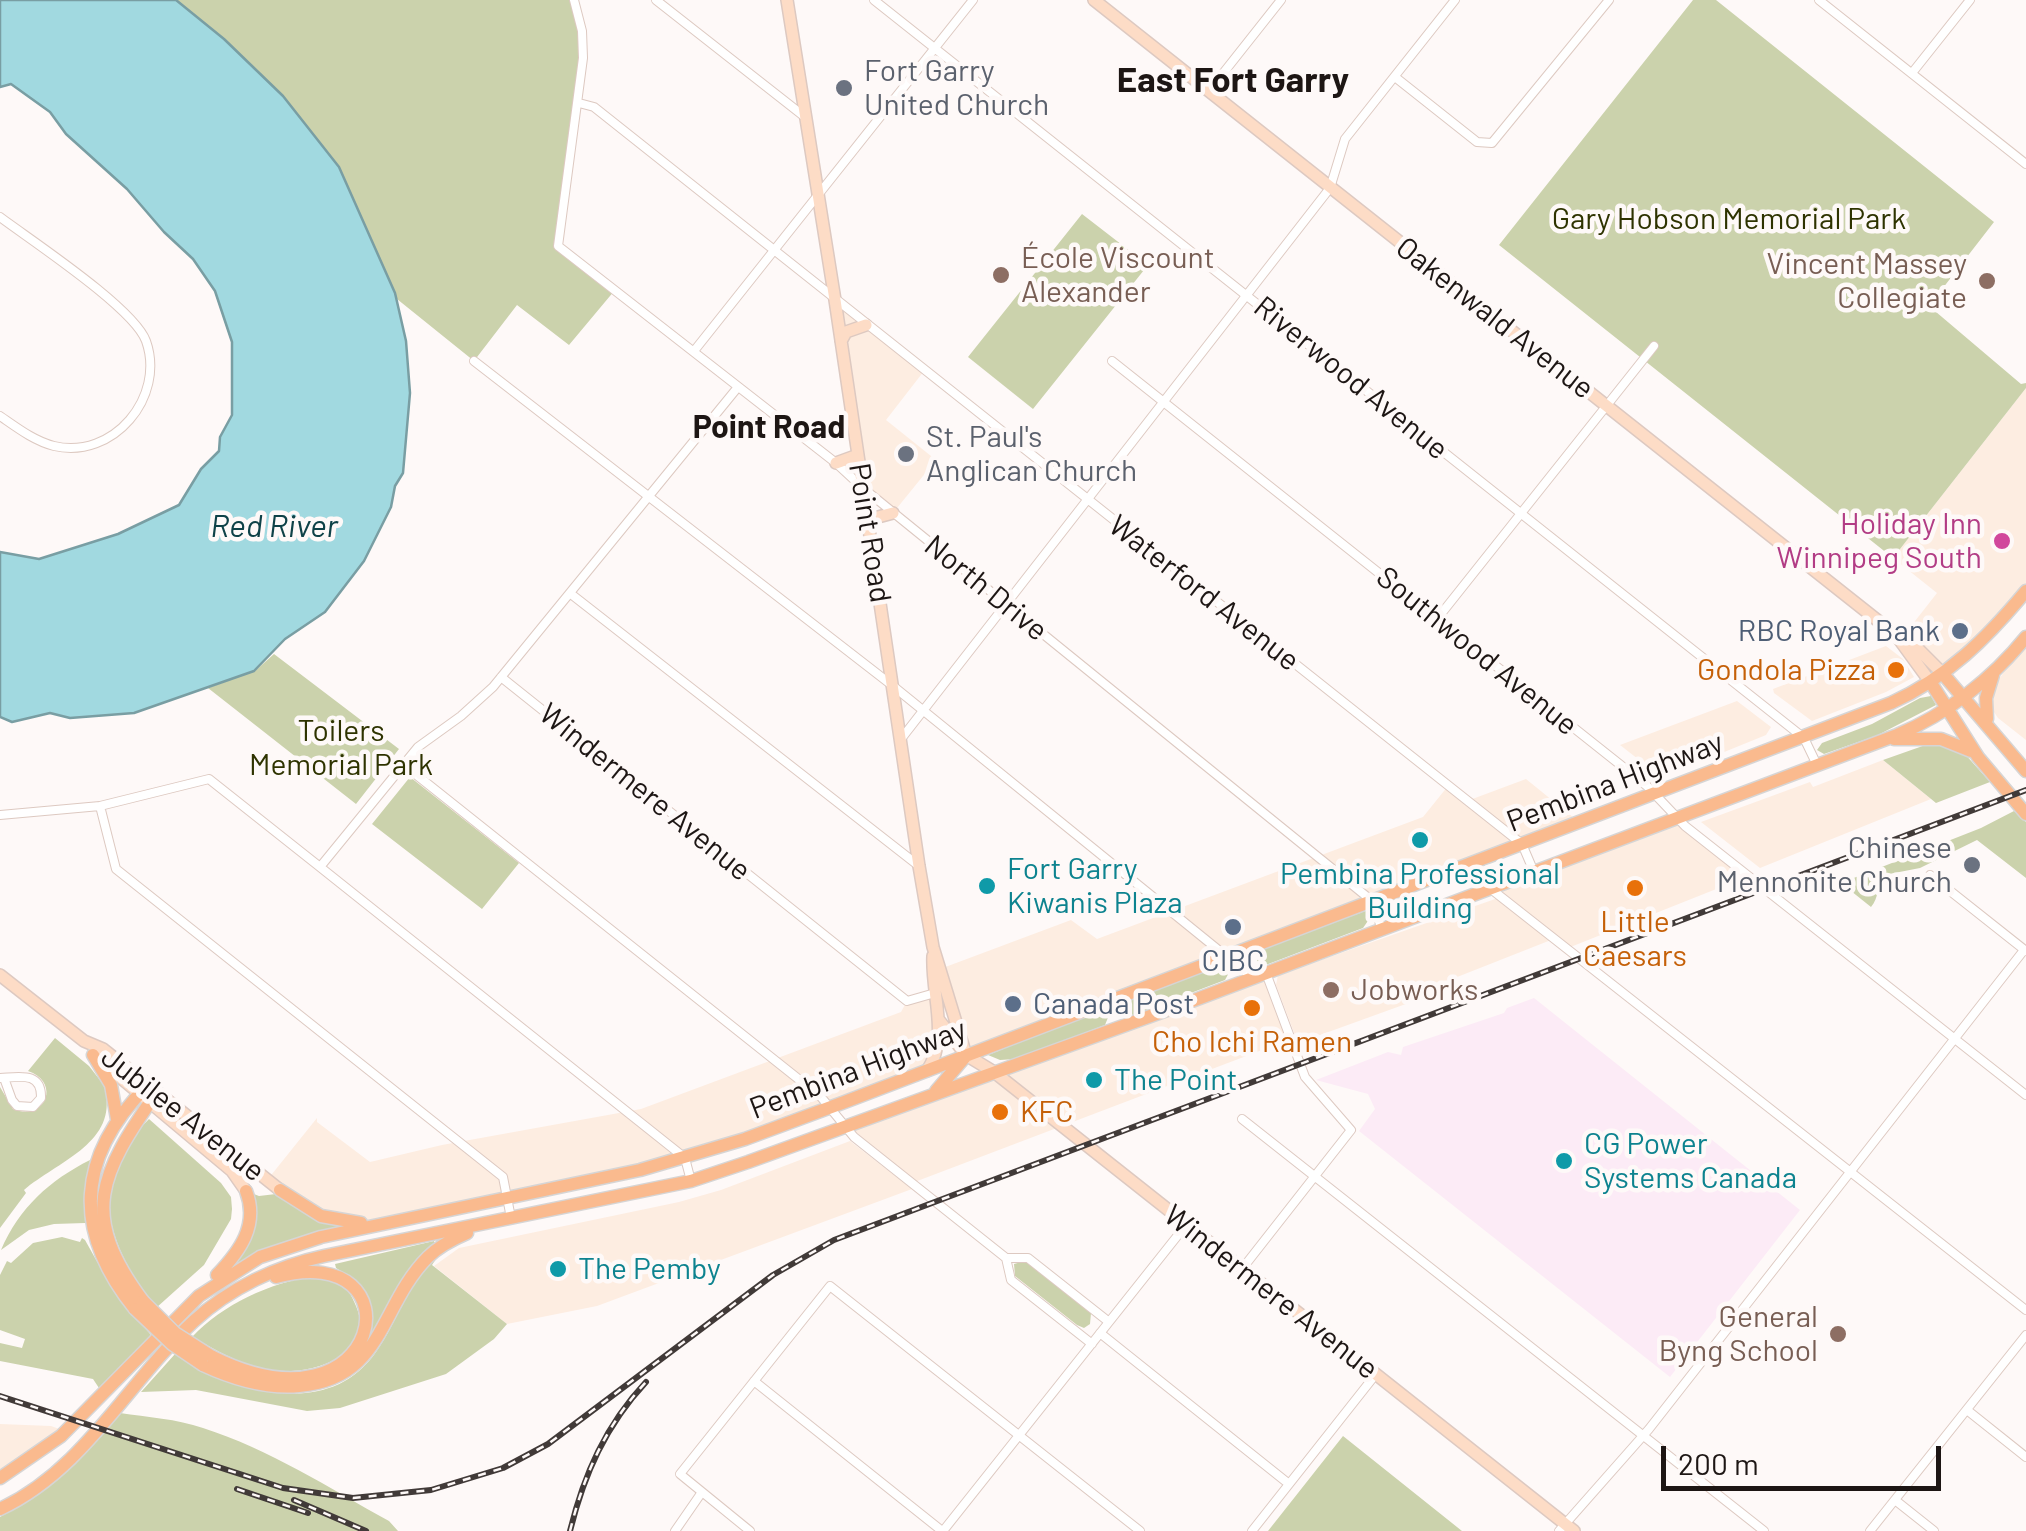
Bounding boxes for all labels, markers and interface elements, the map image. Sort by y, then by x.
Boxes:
place label: Fort Garry United Church [864,53,1049,124]
district label: East Fort Garry [1117,59,1349,101]
marker: Fort Garry United Church [833,77,855,99]
park label: Gary Hobson Memorial Park [1552,201,1906,237]
street label: Oakenwald Avenue [1389,230,1601,406]
place label: École Viscount Alexander [1021,240,1215,310]
place label: Vincent Massey Collegiate [1767,246,1967,316]
marker: École Viscount Alexander [990,264,1012,286]
marker: Vincent Massey Collegiate [1976,270,1998,292]
street label: Riverwood Avenue [1247,289,1455,467]
district label: Point Road [693,408,845,446]
place label: St. Paul's Anglican Church [926,419,1137,490]
marker: St. Paul's Anglican Church [895,443,917,465]
street label: Point Road [841,461,899,605]
place label: Holiday Inn Winnipeg South [1777,506,1982,576]
water label: Red River [210,507,338,545]
street label: Waterford Avenue [1102,507,1306,679]
street label: North Drive [917,527,1055,649]
marker: Holiday Inn Winnipeg South [1991,530,2013,552]
street label: Southwood Avenue [1369,559,1585,743]
place label: RBC Royal Bank [1738,613,1940,649]
marker: RBC Royal Bank [1949,620,1971,642]
place label: Gondola Pizza [1697,652,1876,688]
marker: Gondola Pizza [1885,659,1907,681]
street label: Windermere Avenue [532,696,758,888]
park label: Toilers Memorial Park [249,713,433,784]
street label: Pembina Highway [1502,724,1728,840]
marker: Pembina Professional Building [1409,829,1431,851]
place label: Chinese Mennonite Church [1717,830,1952,900]
place label: Fort Garry Kiwanis Plaza [1007,851,1183,922]
marker: Chinese Mennonite Church [1961,854,1983,876]
place label: Pembina Professional Building [1280,856,1560,926]
marker: Fort Garry Kiwanis Plaza [976,875,998,897]
marker: Little Caesars [1624,877,1646,899]
place label: Little Caesars [1583,904,1687,974]
marker: CIBC [1222,916,1244,938]
place label: CIBC [1202,943,1264,979]
place label: Jobworks [1351,972,1478,1008]
marker: Jobworks [1320,979,1342,1001]
place label: Canada Post [1033,986,1194,1022]
marker: Canada Post [1002,993,1024,1015]
marker: Cho Ichi Ramen [1241,997,1263,1019]
street label: Pembina Highway [745,1011,971,1127]
place label: Cho Ichi Ramen [1152,1024,1352,1060]
street label: Jubilee Avenue [94,1039,272,1189]
place label: The Point [1114,1062,1237,1098]
marker: The Point [1083,1069,1105,1091]
place label: KFC [1020,1094,1073,1130]
marker: KFC [989,1101,1011,1123]
place label: CG Power Systems Canada [1584,1126,1797,1196]
marker: CG Power Systems Canada [1553,1150,1575,1172]
street label: Windermere Avenue [1157,1197,1385,1387]
place label: The Pemby [578,1251,721,1287]
marker: The Pemby [547,1258,569,1280]
place label: General Byng School [1659,1299,1818,1370]
marker: General Byng School [1827,1323,1849,1345]
scale bar [1666,1426,1946,1488]
text: 200 m [1678,1445,1759,1481]

